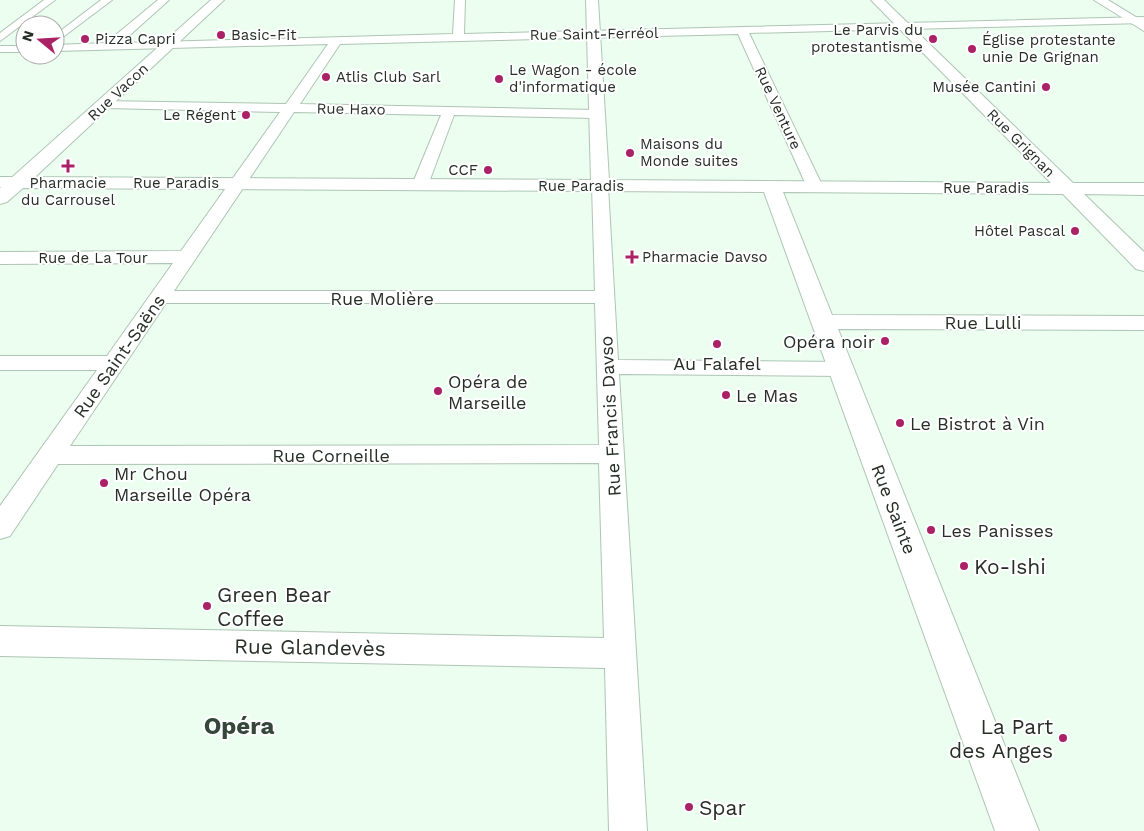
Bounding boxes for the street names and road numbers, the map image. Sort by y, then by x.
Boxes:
street label: Rue Saint-Ferréol [529,24,659,44]
street label: Rue Vacon [84,59,152,125]
street label: Rue Venture [751,64,805,152]
street label: Rue Haxo [316,99,386,119]
street label: Rue Grignan [983,105,1059,181]
street label: Rue Paradis [133,174,219,192]
street label: Rue Paradis [538,177,624,195]
street label: Rue Paradis [943,179,1029,197]
street label: Rue de La Tour [38,249,148,267]
street label: Rue Molière [330,288,434,309]
street label: Rue Saint-Saëns [69,290,169,422]
street label: Rue Lulli [945,312,1021,333]
street label: Rue Francis Davso [595,335,625,497]
street label: Rue Corneille [272,445,390,466]
street label: Rue Sainte [867,461,921,557]
street label: Rue Glandevès [234,633,386,661]

